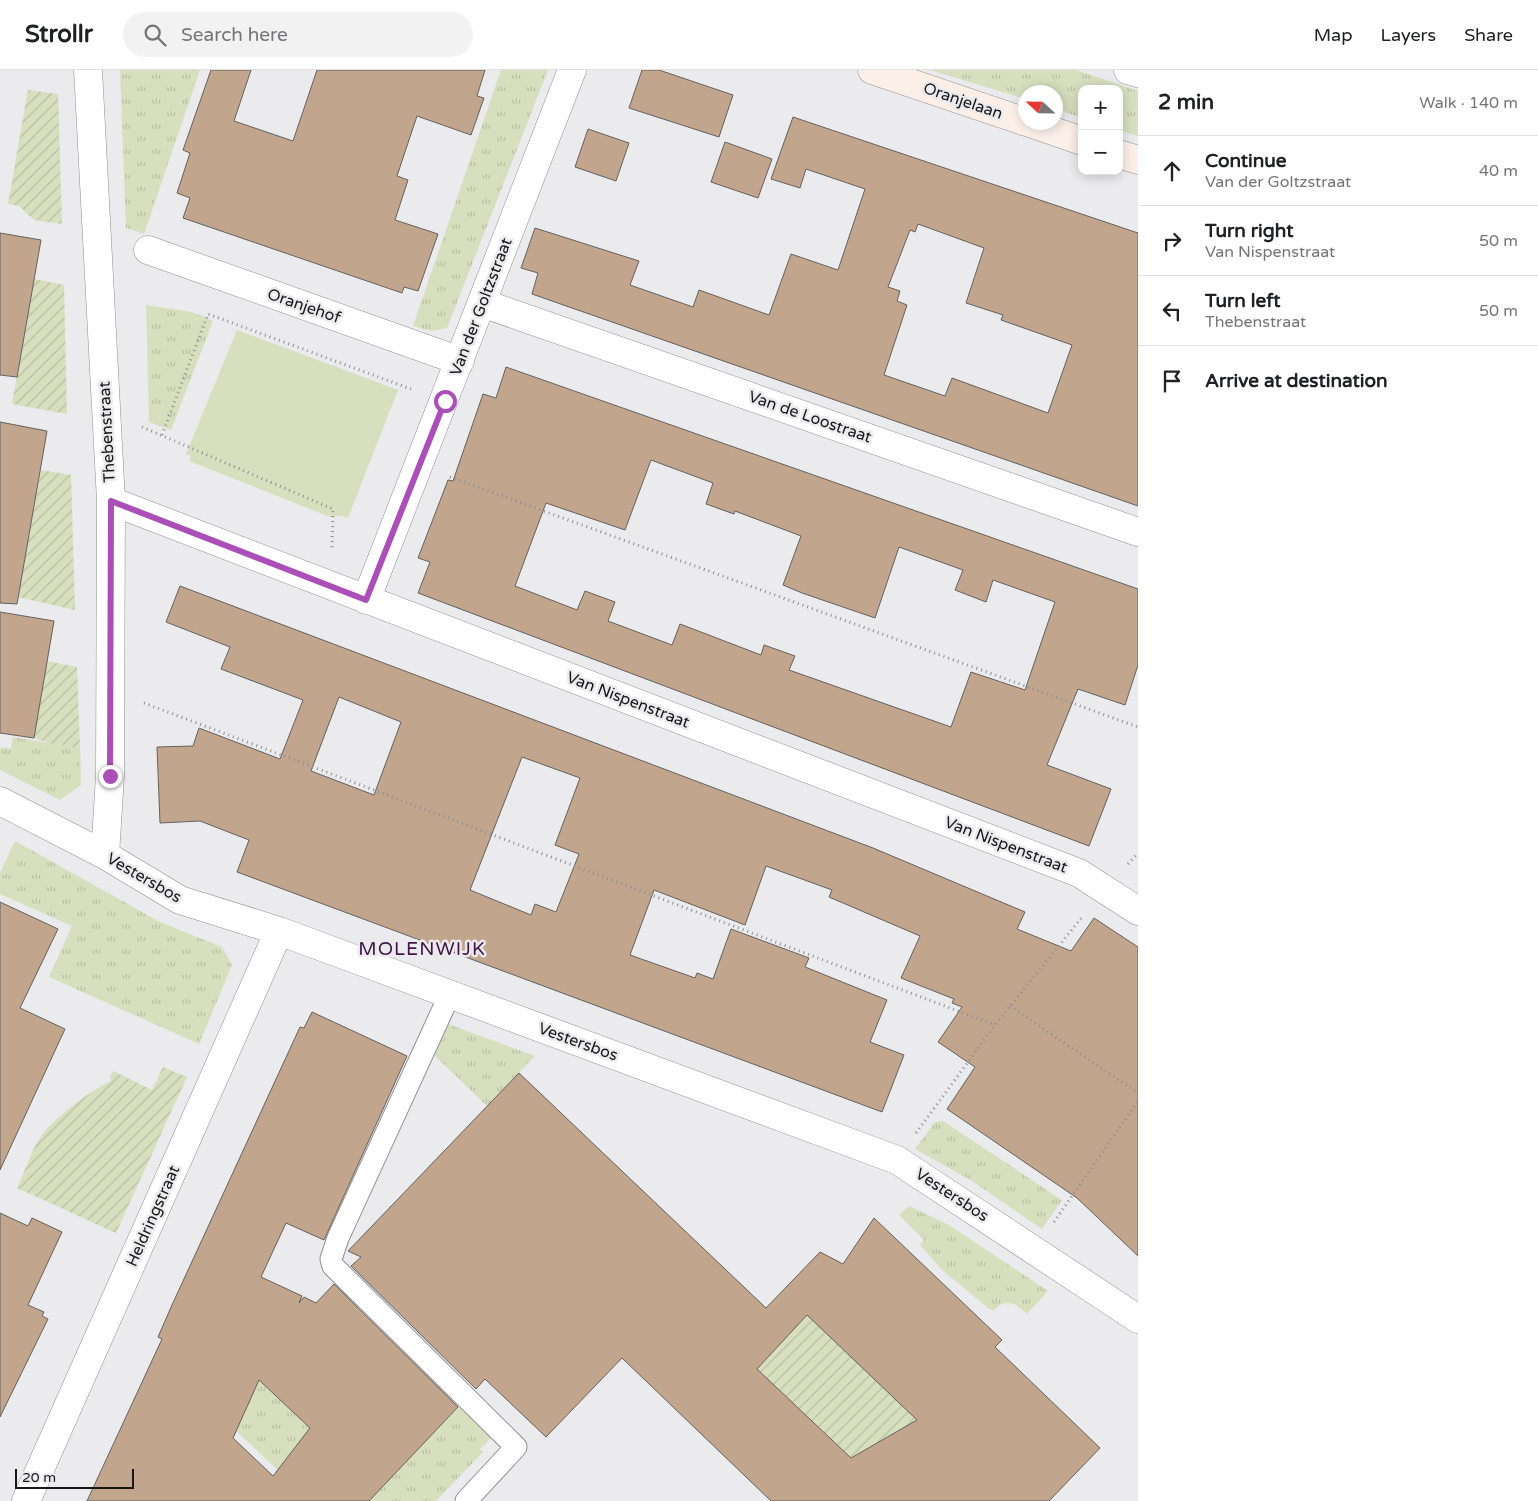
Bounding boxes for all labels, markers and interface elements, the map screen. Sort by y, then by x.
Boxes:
search box [123,12,473,57]
text: Strollr [25,20,93,49]
icon: search [141,21,169,49]
text: Search here [181,24,288,46]
text: Map [1314,24,1353,46]
text: Layers [1381,24,1436,46]
text: Share [1464,24,1513,46]
street label: Oranjelaan [921,78,1005,124]
north arrow [1018,85,1063,130]
map controls [1078,85,1123,175]
button: + [1078,85,1123,130]
text: 2 min [1158,90,1214,115]
text: Walk · 140 m [1419,93,1518,113]
button: − [1078,130,1123,175]
text: Continue [1205,150,1287,172]
icon: ahead [1158,157,1186,185]
text: 40 m [1479,161,1518,181]
text: Van der Goltzstraat [1205,172,1351,192]
text: Turn right [1205,220,1293,242]
icon: right [1158,227,1186,255]
text: 50 m [1479,231,1518,251]
street label: Van der Goltzstraat [445,235,517,379]
text: Van Nispenstraat [1205,242,1335,262]
street label: Oranjehof [265,284,344,328]
text: Turn left [1205,290,1281,312]
icon: left [1158,297,1186,325]
text: 50 m [1479,301,1518,321]
text: Thebenstraat [1205,312,1306,332]
icon: arrive [1158,367,1186,395]
text: Arrive at destination [1205,370,1388,392]
street label: Thebenstraat [94,381,120,483]
street label: Van de Loostraat [746,387,874,447]
route start [434,390,457,413]
street label: Van Nispenstraat [564,667,692,733]
route end [99,765,122,788]
street label: Van Nispenstraat [942,812,1070,878]
street label: Vestersbos [103,849,185,907]
district label: MOLENWIJK [358,938,486,960]
street label: Vestersbos [535,1018,621,1066]
street label: Heldringstraat [122,1162,184,1270]
street label: Vestersbos [912,1164,992,1226]
scale bar [15,1466,134,1489]
text: 20 m [22,1469,56,1486]

